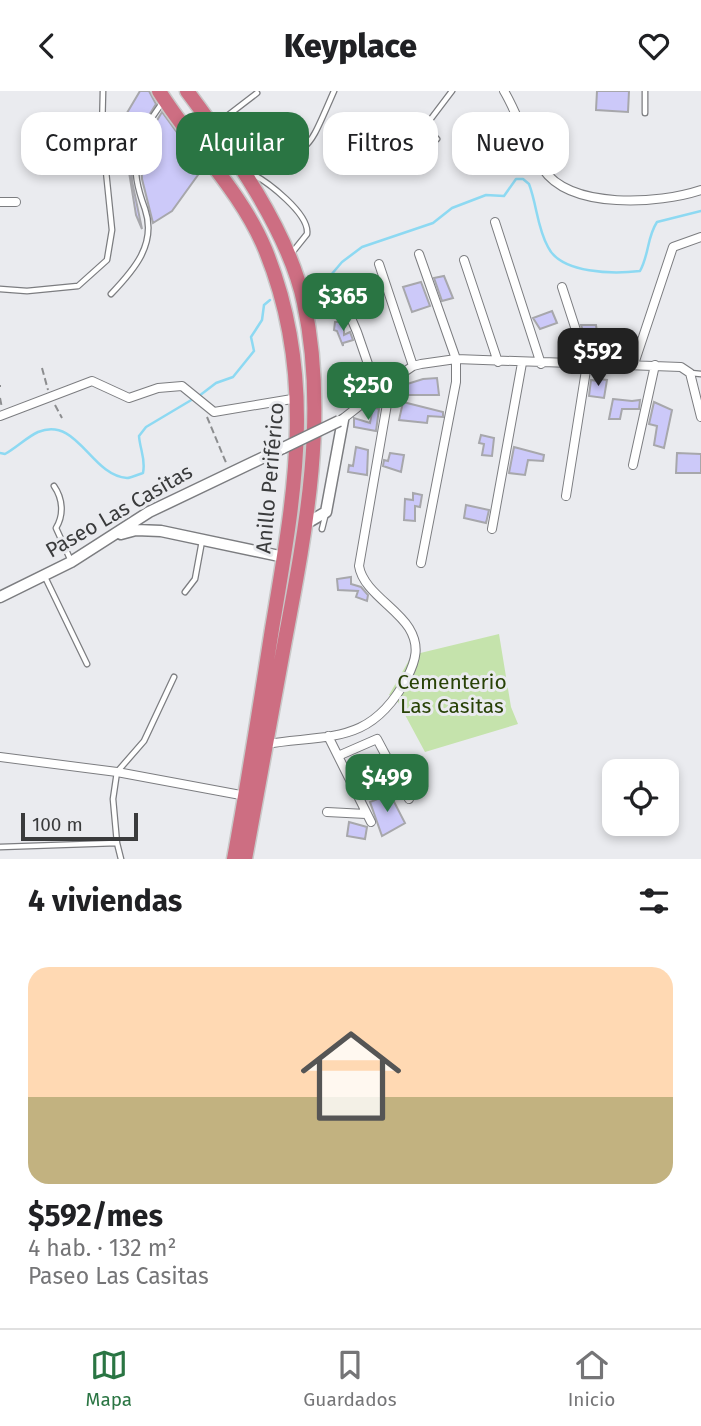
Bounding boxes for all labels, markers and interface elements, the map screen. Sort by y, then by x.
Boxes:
icon: back [28,27,66,65]
text: Keyplace [284,27,417,65]
icon: heart [635,27,673,65]
chip: Comprar [21,112,162,175]
chip: Alquilar [176,112,309,175]
chip: Filtros [323,112,438,175]
chip: Nuevo [452,112,569,175]
pin: $365 [302,273,384,333]
text: $365 [318,282,368,310]
pin: $592 [557,329,639,388]
text: $592 [574,337,622,365]
pin: $250 [327,363,409,422]
text: $250 [343,371,393,399]
street label: Anillo Periférico [250,401,290,555]
street label: Paseo Las Casitas [41,458,197,564]
park label: Cementerio Las Casitas [397,669,507,719]
pin: $499 [346,755,428,814]
map controls [602,759,679,836]
button: locate [602,759,679,836]
text: $499 [362,763,412,791]
scale bar [21,810,138,842]
text: 100 m [32,813,83,836]
icon: filters [635,882,673,920]
text: 4 viviendas [28,883,182,919]
icon: home [288,1013,414,1139]
text: $592/mes [28,1198,163,1234]
text: 4 hab. · 132 m² [28,1234,176,1262]
text: Paseo Las Casitas [28,1262,209,1290]
tab: Mapa [86,1346,132,1411]
tab: Guardados [303,1346,397,1411]
tab: Inicio [568,1346,615,1411]

